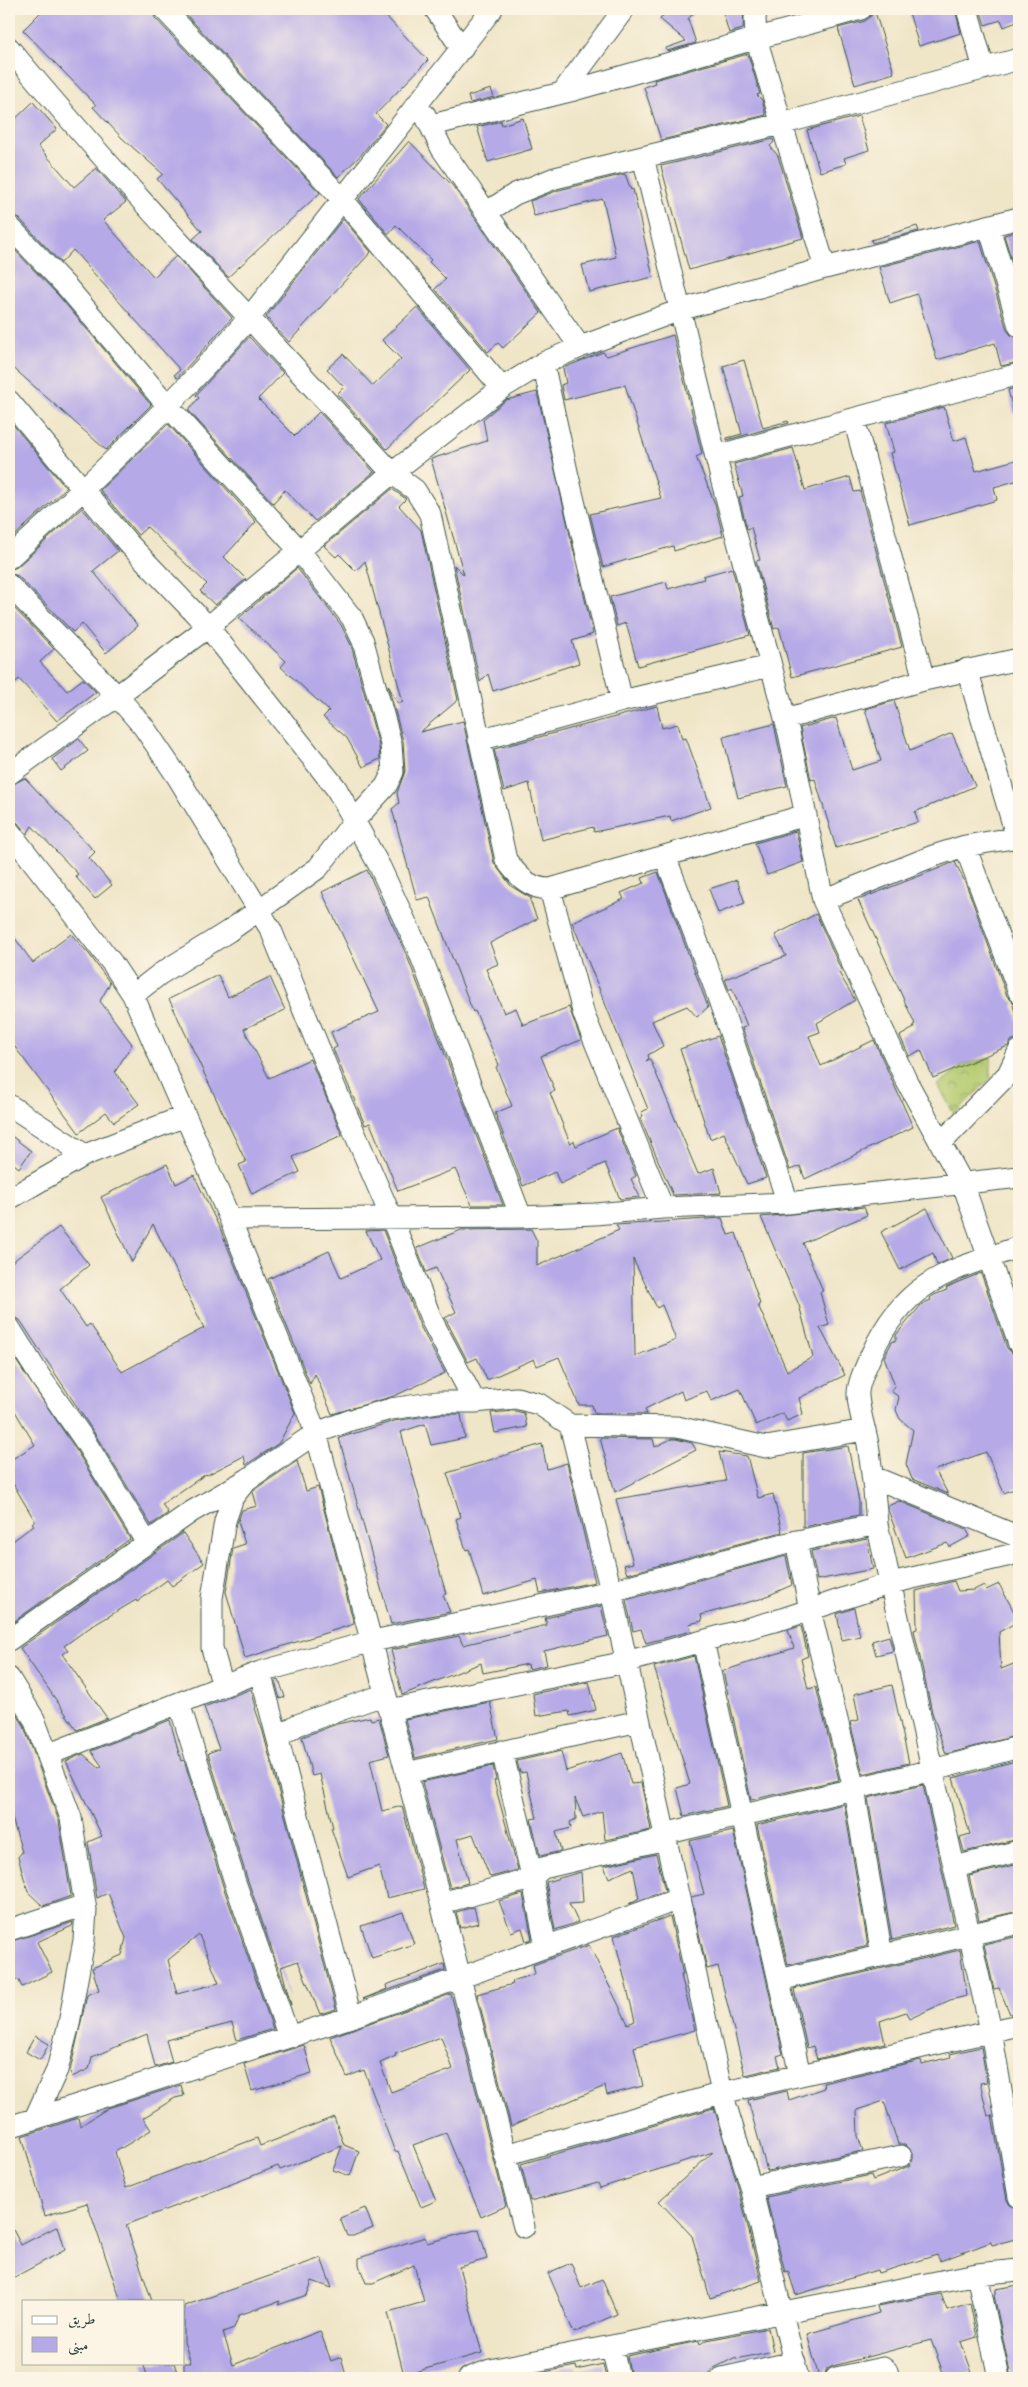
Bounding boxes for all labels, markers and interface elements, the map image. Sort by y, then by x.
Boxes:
legend [22,2300,185,2364]
text: طريق [68,2309,95,2329]
text: مبنى [68,2335,88,2356]

